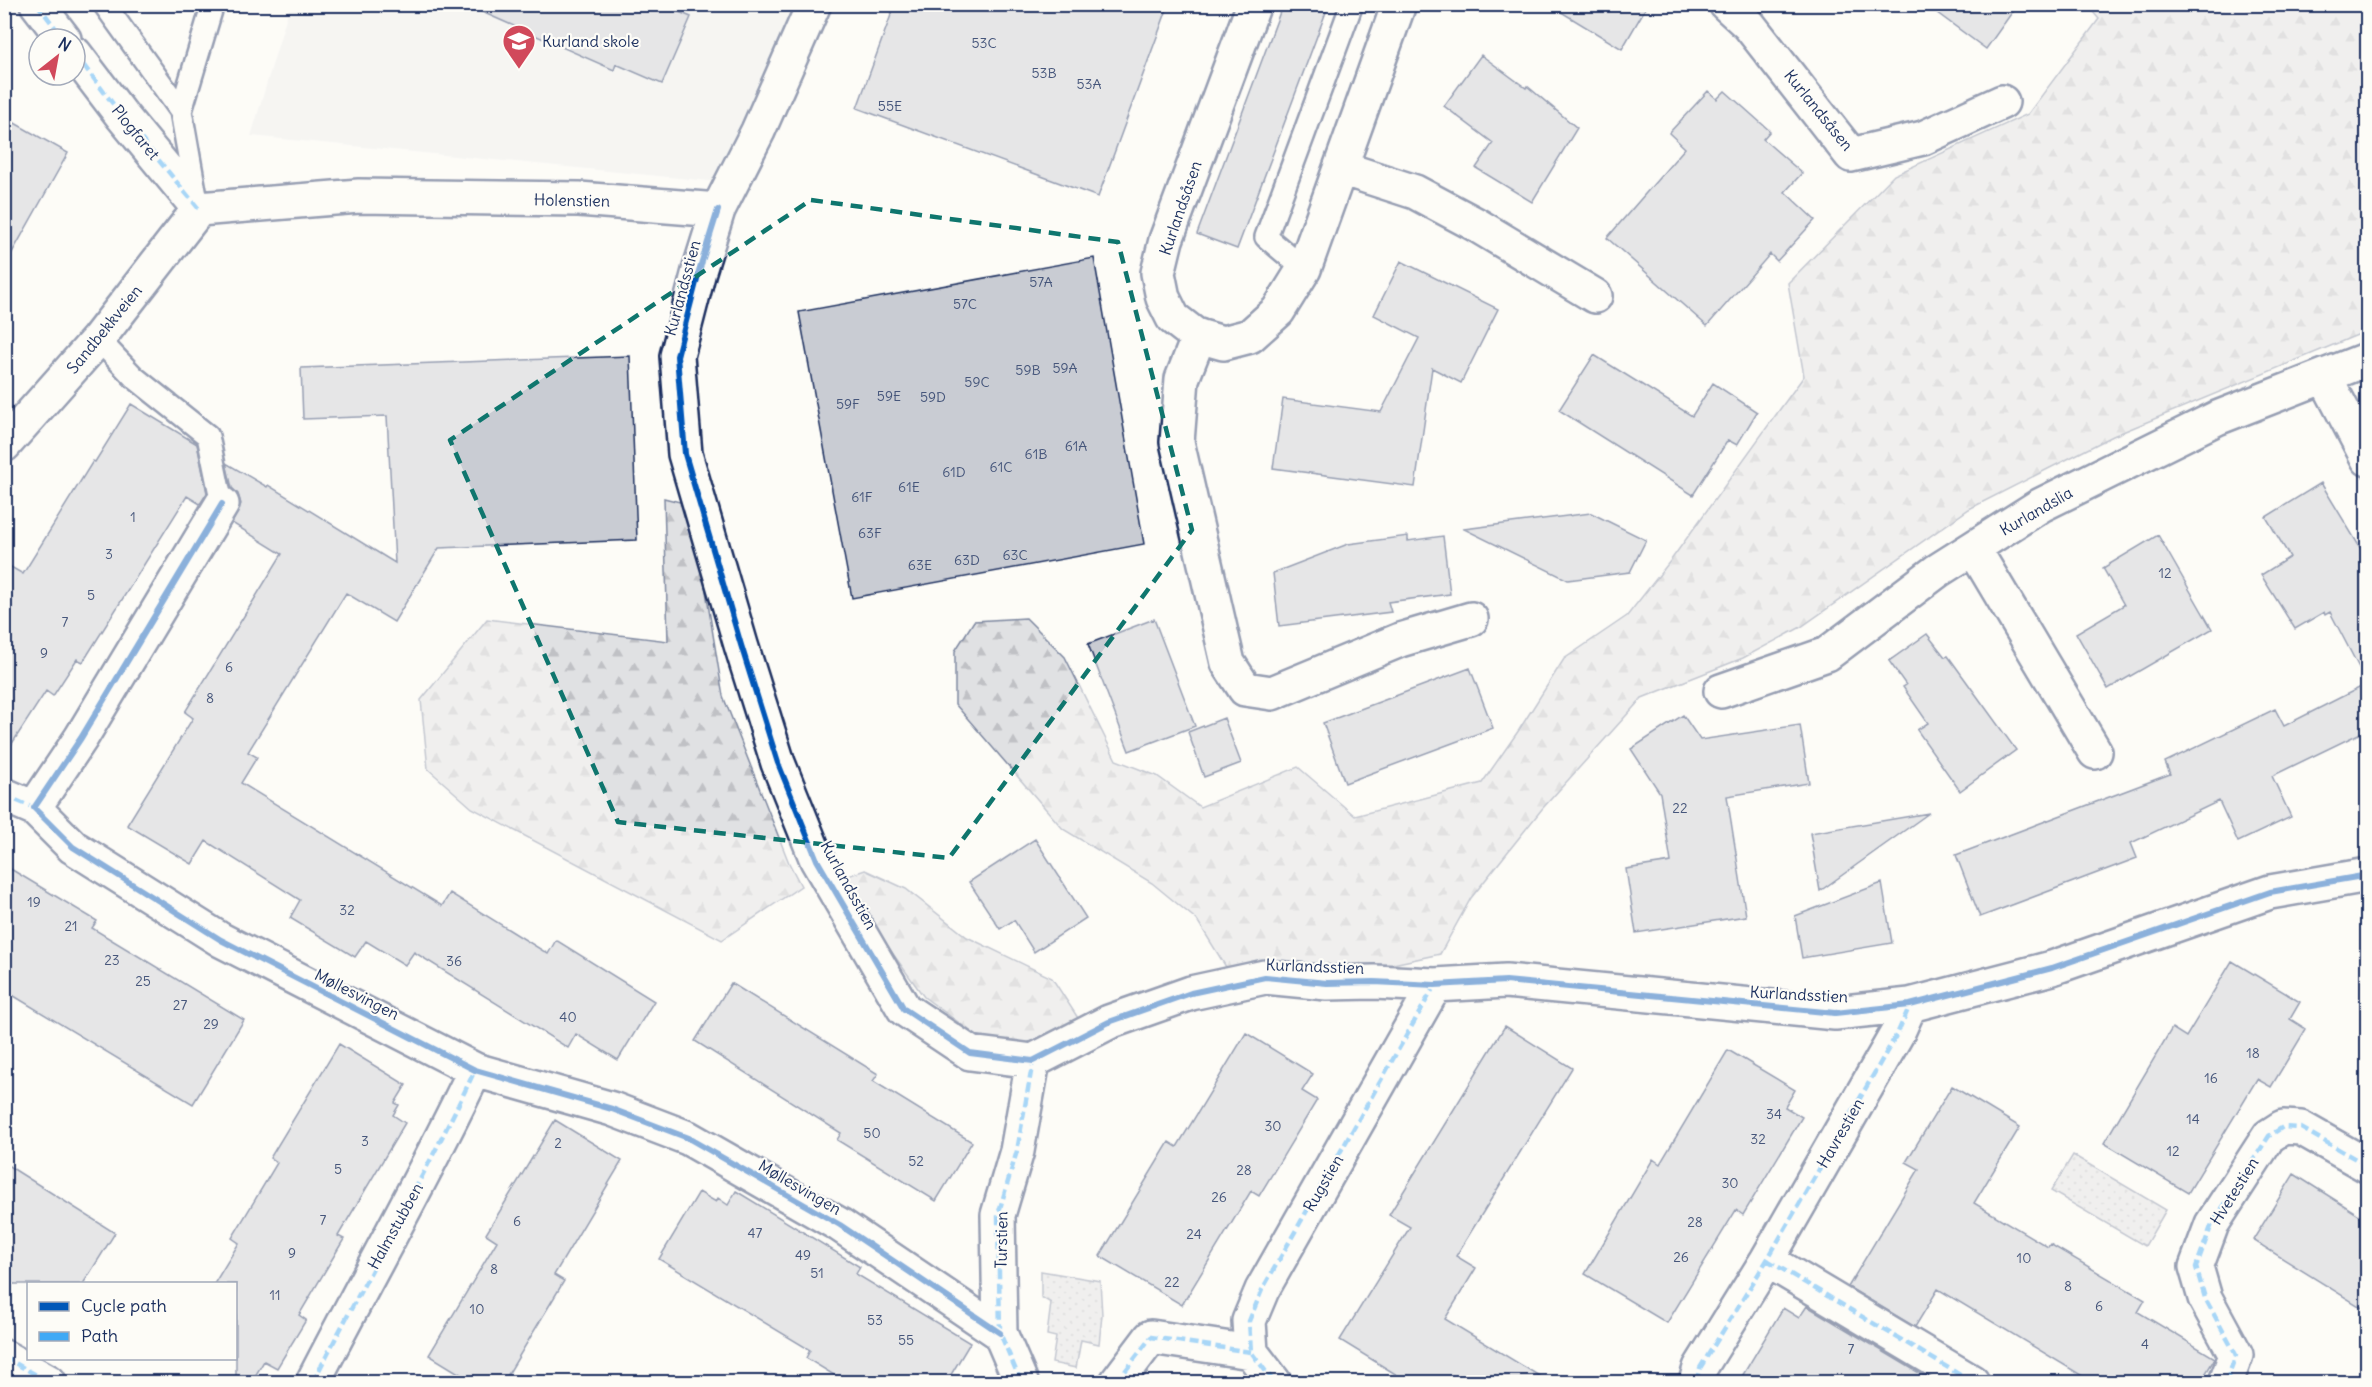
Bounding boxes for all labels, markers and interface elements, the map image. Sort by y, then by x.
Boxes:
school or university icon: Kurland skole [501,23,537,70]
north arrow [27,27,87,87]
place label: Kurland skole [542,31,639,51]
text: N [55,33,75,56]
house number: 53C [971,34,997,52]
house number: 53B [1031,64,1057,82]
street label: Kurlandsåsen [1780,65,1858,155]
house number: 53A [1077,75,1102,93]
house number: 55E [878,97,902,115]
street label: Plogfaret [108,100,165,164]
street label: Kurlandsåsen [1155,158,1205,258]
street label: Holenstien [534,189,610,211]
street label: Kurlandsstien [660,238,704,338]
house number: 57A [1029,273,1053,291]
street label: Sandbekkveien [62,281,146,377]
house number: 57C [953,295,977,313]
house number: 59A [1052,359,1078,377]
house number: 59B [1015,361,1041,379]
house number: 59C [964,373,990,391]
house number: 59E [877,387,901,405]
house number: 59D [920,388,946,406]
house number: 59F [836,395,860,413]
house number: 61A [1065,437,1087,455]
house number: 61B [1025,445,1047,463]
house number: 61C [990,458,1012,476]
house number: 61D [942,463,966,481]
house number: 61E [898,478,920,496]
street label: Kurlandslia [1996,482,2076,540]
house number: 61F [851,488,873,506]
house number: 1 [130,508,136,526]
house number: 63F [858,524,882,542]
house number: 3 [105,545,113,563]
house number: 63C [1002,546,1028,564]
house number: 63D [954,551,980,569]
house number: 63E [908,556,932,574]
house number: 12 [2158,564,2172,582]
house number: 5 [87,586,95,604]
house number: 7 [62,613,69,631]
house number: 9 [40,644,48,662]
house number: 6 [225,658,233,676]
house number: 8 [206,689,214,707]
house number: 22 [1672,799,1688,817]
street label: Kurlandsstien [816,837,882,933]
house number: 19 [27,893,41,911]
house number: 32 [339,901,355,919]
house number: 21 [64,917,78,935]
house number: 23 [104,951,120,969]
house number: 36 [446,952,462,970]
street label: Kurlandsstien [1265,954,1365,978]
street label: Møllesvingen [311,964,403,1024]
house number: 25 [135,972,151,990]
street label: Kurlandsstien [1749,981,1849,1007]
house number: 27 [173,996,187,1014]
house number: 40 [559,1008,577,1026]
house number: 29 [203,1015,219,1033]
house number: 18 [2246,1044,2260,1062]
house number: 16 [2204,1069,2218,1087]
street label: Havrestien [1812,1095,1868,1171]
house number: 34 [1766,1105,1782,1123]
house number: 14 [2186,1110,2200,1128]
house number: 30 [1264,1117,1282,1135]
house number: 50 [863,1124,881,1142]
house number: 32 [1750,1130,1766,1148]
house number: 3 [361,1132,369,1150]
house number: 2 [554,1134,562,1152]
house number: 12 [2166,1142,2180,1160]
street label: Rugstien [1299,1151,1347,1215]
house number: 52 [908,1152,924,1170]
street label: Hvetestien [2205,1154,2263,1228]
street label: Møllesvingen [755,1155,845,1219]
house number: 5 [334,1160,342,1178]
house number: 28 [1236,1161,1252,1179]
house number: 30 [1721,1174,1739,1192]
street label: Halmstubben [363,1179,427,1273]
house number: 26 [1211,1188,1227,1206]
house number: 7 [320,1211,327,1229]
street label: Turstien [991,1211,1011,1269]
house number: 6 [513,1212,521,1230]
house number: 28 [1687,1213,1703,1231]
house number: 47 [748,1224,763,1242]
house number: 24 [1186,1225,1202,1243]
house number: 9 [288,1244,296,1262]
house number: 49 [795,1246,811,1264]
house number: 26 [1673,1248,1689,1266]
house number: 10 [2017,1249,2031,1267]
house number: 8 [490,1260,498,1278]
house number: 51 [810,1264,824,1282]
house number: 22 [1164,1273,1180,1291]
house number: 8 [2064,1277,2072,1295]
legend [27,1282,237,1360]
house number: 11 [269,1286,281,1304]
text: Cycle path [81,1294,167,1317]
house number: 6 [2095,1297,2103,1315]
house number: 10 [470,1300,484,1318]
house number: 53 [867,1311,883,1329]
text: Path [81,1324,118,1347]
house number: 55 [898,1331,914,1349]
house number: 4 [2141,1335,2149,1353]
house number: 7 [1848,1340,1855,1358]

